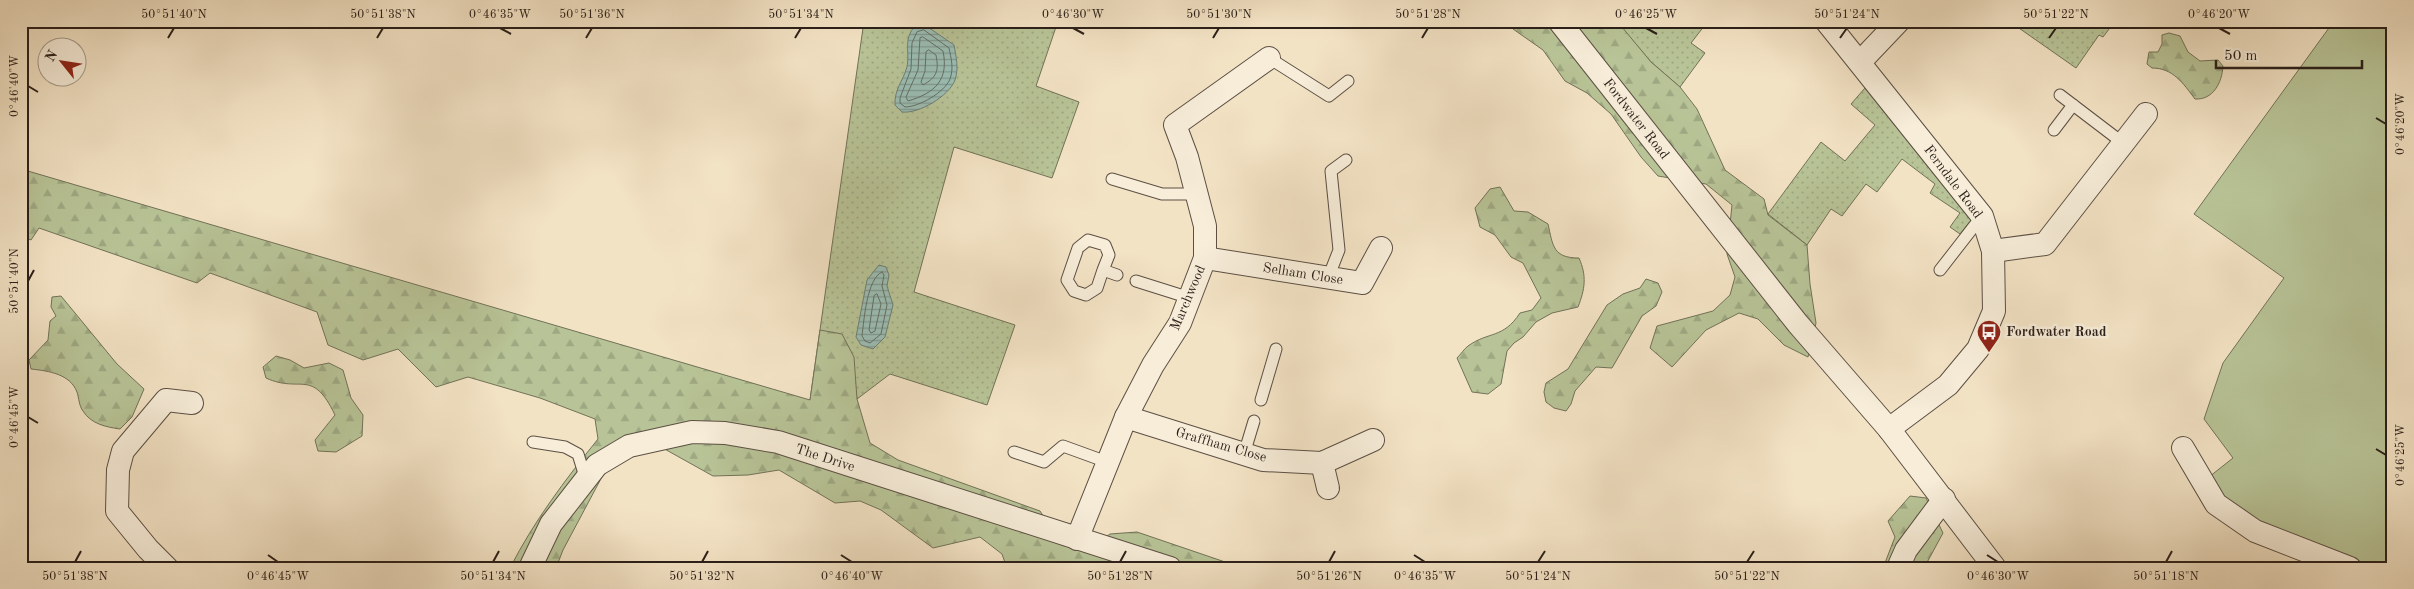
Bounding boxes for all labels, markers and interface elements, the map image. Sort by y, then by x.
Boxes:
text: 50°51'40"N [141,8,207,21]
text: 50°51'38"N [350,8,416,21]
text: 0°46'35"W [469,8,531,21]
text: 50°51'36"N [559,8,625,21]
text: 50°51'34"N [768,8,834,21]
text: 50°51'30"N [1186,8,1252,21]
text: 50°51'28"N [1395,8,1461,21]
text: 0°46'25"W [1615,8,1677,21]
text: 50°51'24"N [1814,8,1880,21]
text: 50°51'22"N [2023,8,2089,21]
text: 0°46'30"W [1042,9,1104,21]
text: 0°46'20"W [2188,9,2250,21]
north arrow [38,38,88,88]
scale bar [2216,38,2363,70]
text: N [43,48,60,64]
text: 50 m [2224,49,2258,64]
text: 0°46'40"W [9,55,21,117]
street label: Fordwater Road [1600,76,1672,162]
text: 0°46'20"W [2395,93,2407,155]
street label: Ferndale Road [1921,143,1985,221]
text: 50°51'40"N [8,248,21,314]
street label: Selham Close [1262,261,1344,287]
street label: Marchwood [1168,263,1208,333]
bus stop icon: Fordwater Road [1976,319,2002,353]
place label: Fordwater Road [2006,325,2107,339]
text: 0°46'45"W [8,386,21,448]
text: 0°46'25"W [2394,424,2407,486]
street label: Graffham Close [1174,425,1268,465]
street label: The Drive [794,442,856,474]
text: 50°51'38"N [42,570,108,583]
text: 0°46'45"W [247,570,309,583]
text: 50°51'34"N [460,570,526,583]
text: 50°51'32"N [669,570,735,583]
text: 50°51'28"N [1087,570,1153,583]
text: 50°51'26"N [1296,570,1362,583]
text: 0°46'35"W [1394,570,1456,583]
text: 50°51'24"N [1505,570,1571,583]
text: 50°51'22"N [1714,570,1780,583]
text: 50°51'18"N [2133,570,2199,583]
text: 0°46'40"W [821,571,883,583]
text: 0°46'30"W [1967,571,2029,583]

